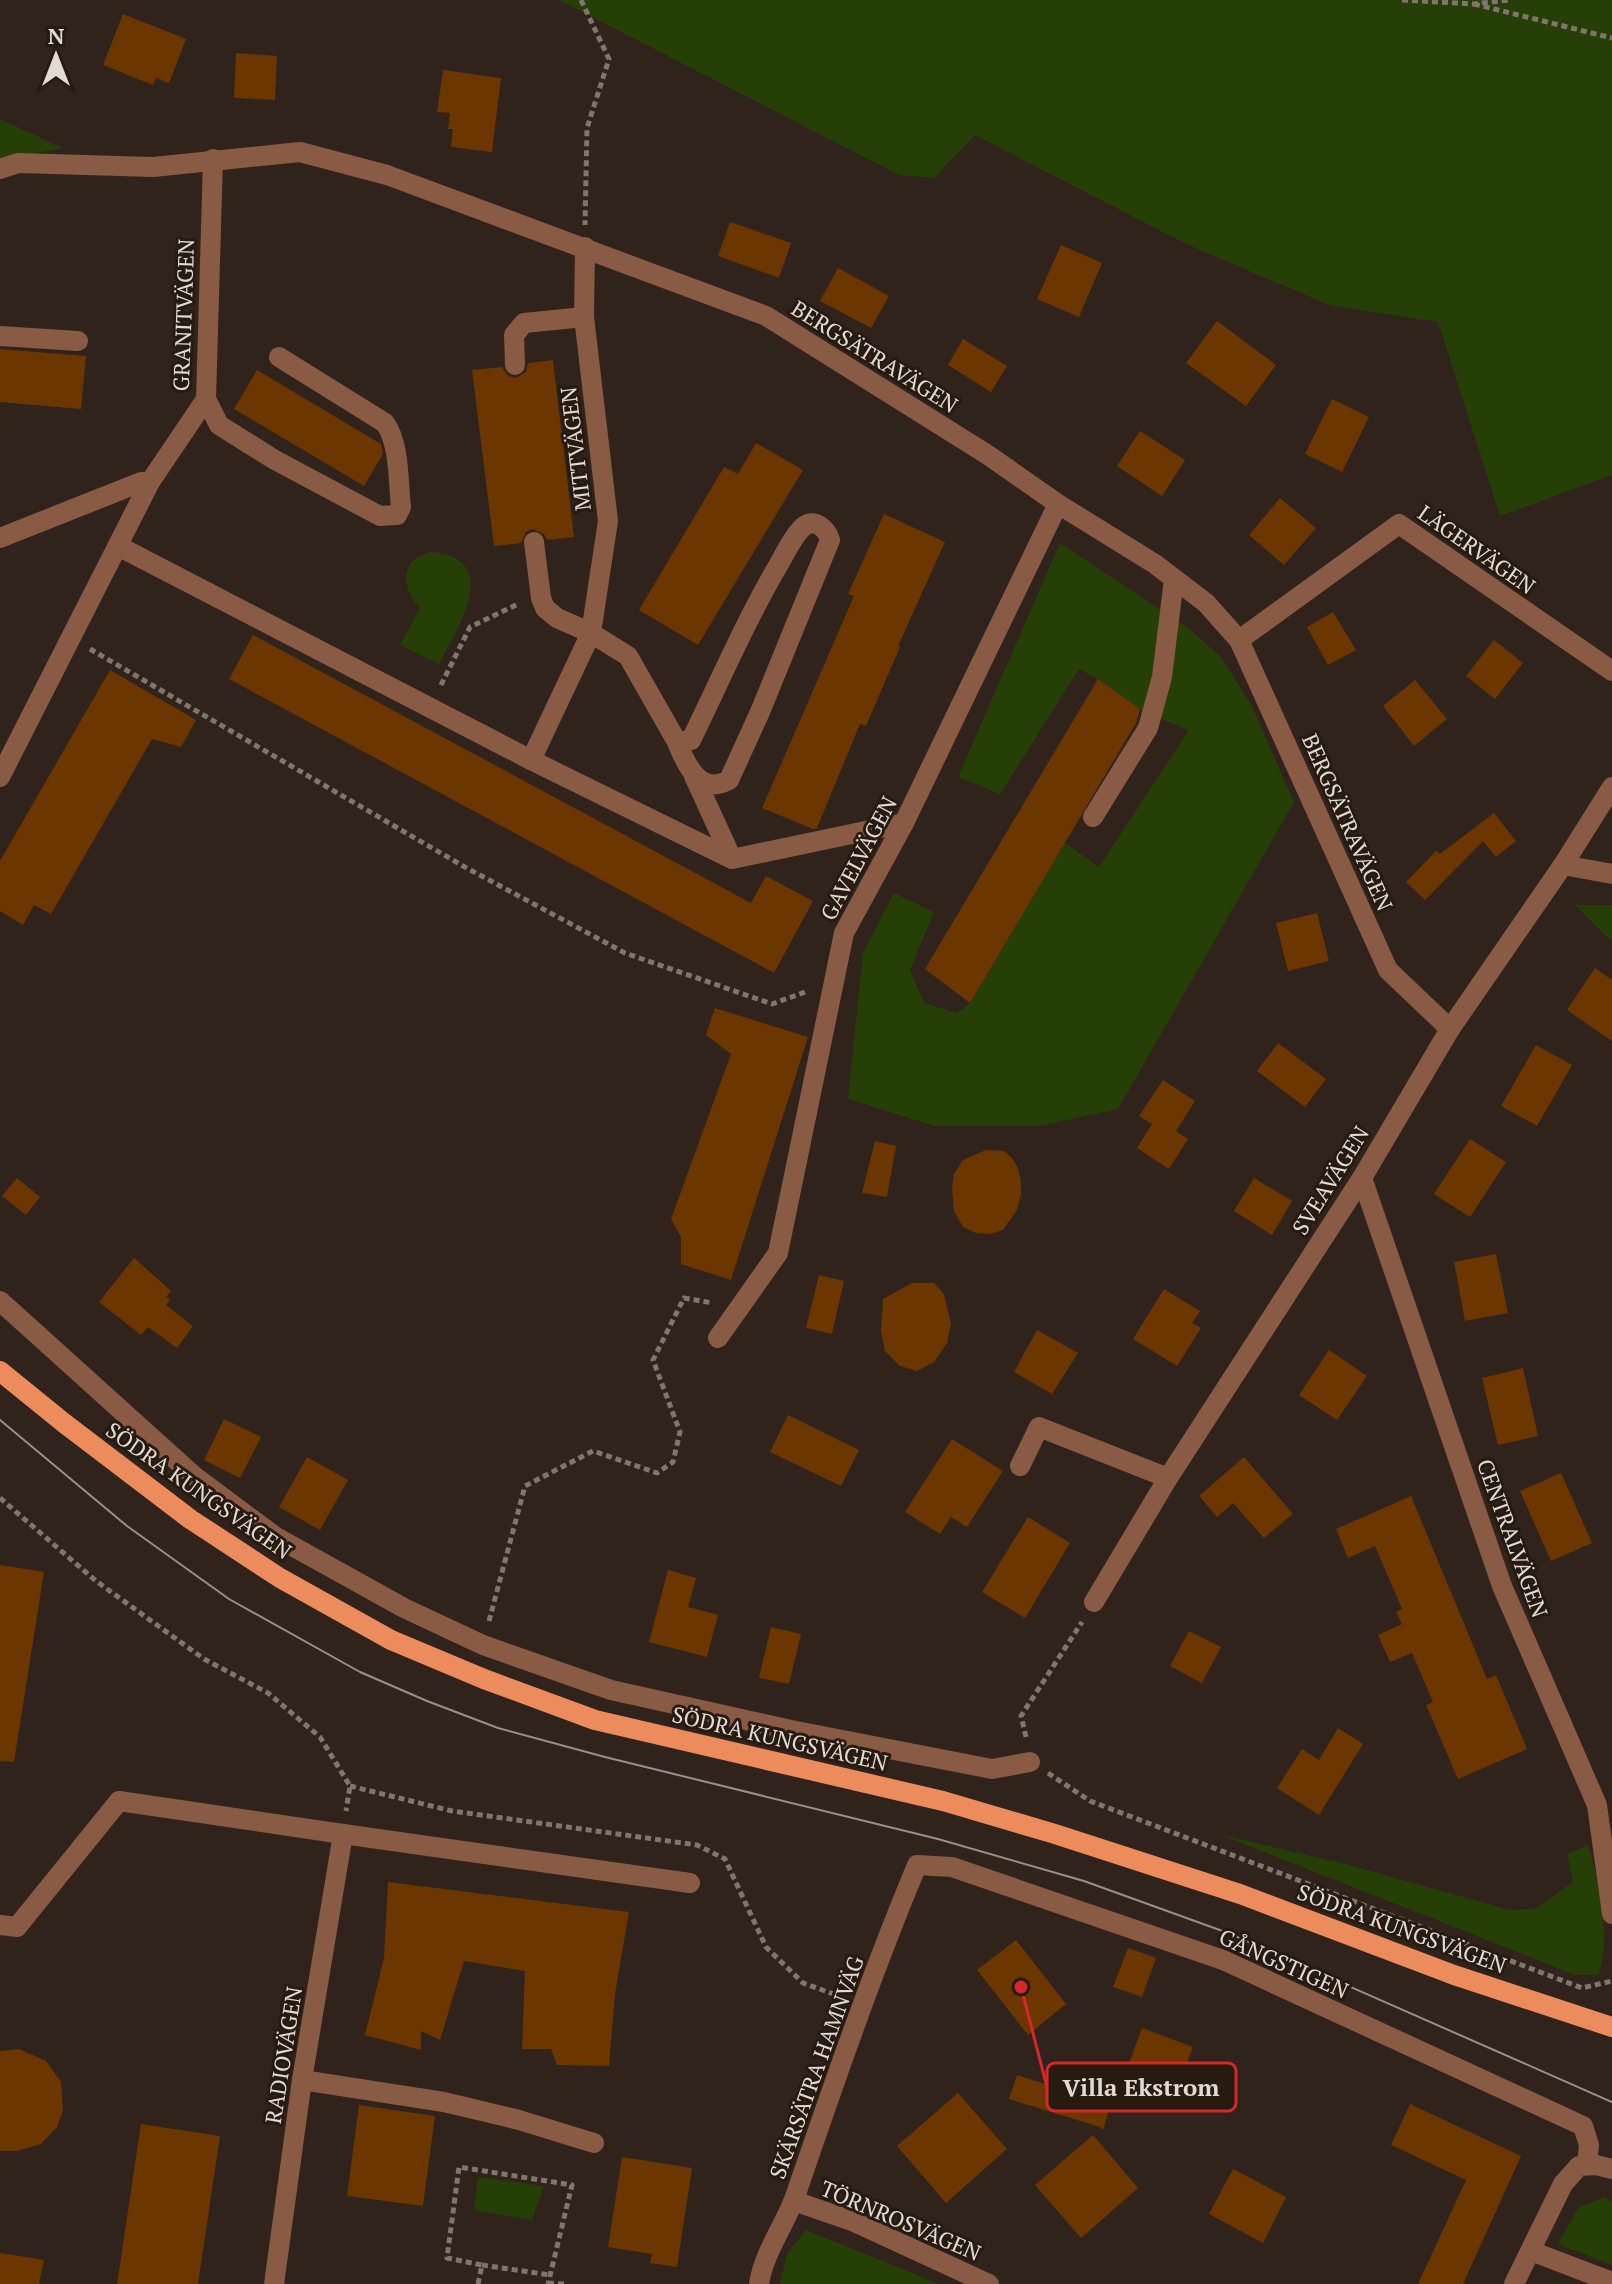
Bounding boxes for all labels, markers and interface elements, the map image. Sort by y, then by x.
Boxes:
north arrow [16,16,96,96]
text: N [48,21,65,50]
street label: GRANITVÄGEN [166,238,200,392]
street label: BERGSÄTRAVÄGEN [786,293,964,419]
street label: MITTVÄGEN [553,385,597,513]
street label: LÄGERVÄGEN [1413,498,1541,600]
street label: BERGSÄTRAVÄGEN [1296,729,1400,915]
street label: GAVELVÄGEN [813,791,903,925]
street label: SVEAVÄGEN [1285,1120,1375,1240]
street label: SÖDRA KUNGSVÄGEN [100,1415,298,1565]
street label: CENTRALVÄGEN [1471,1455,1555,1621]
street label: SÖDRA KUNGSVÄGEN [669,1699,891,1777]
street label: SÖDRA KUNGSVÄGEN [1294,1877,1510,1979]
street label: GÅNGSTIGEN [1215,1922,1353,2004]
street label: SKÄRSÄTRA HAMNVÄG [762,1952,870,2182]
street label: RADIOVÄGEN [258,1984,308,2126]
callout: Villa Ekstrom [1047,2063,1236,2111]
text: Villa Ekstrom [1062,2071,1220,2103]
street label: TÖRNROSVÄGEN [816,2173,986,2267]

